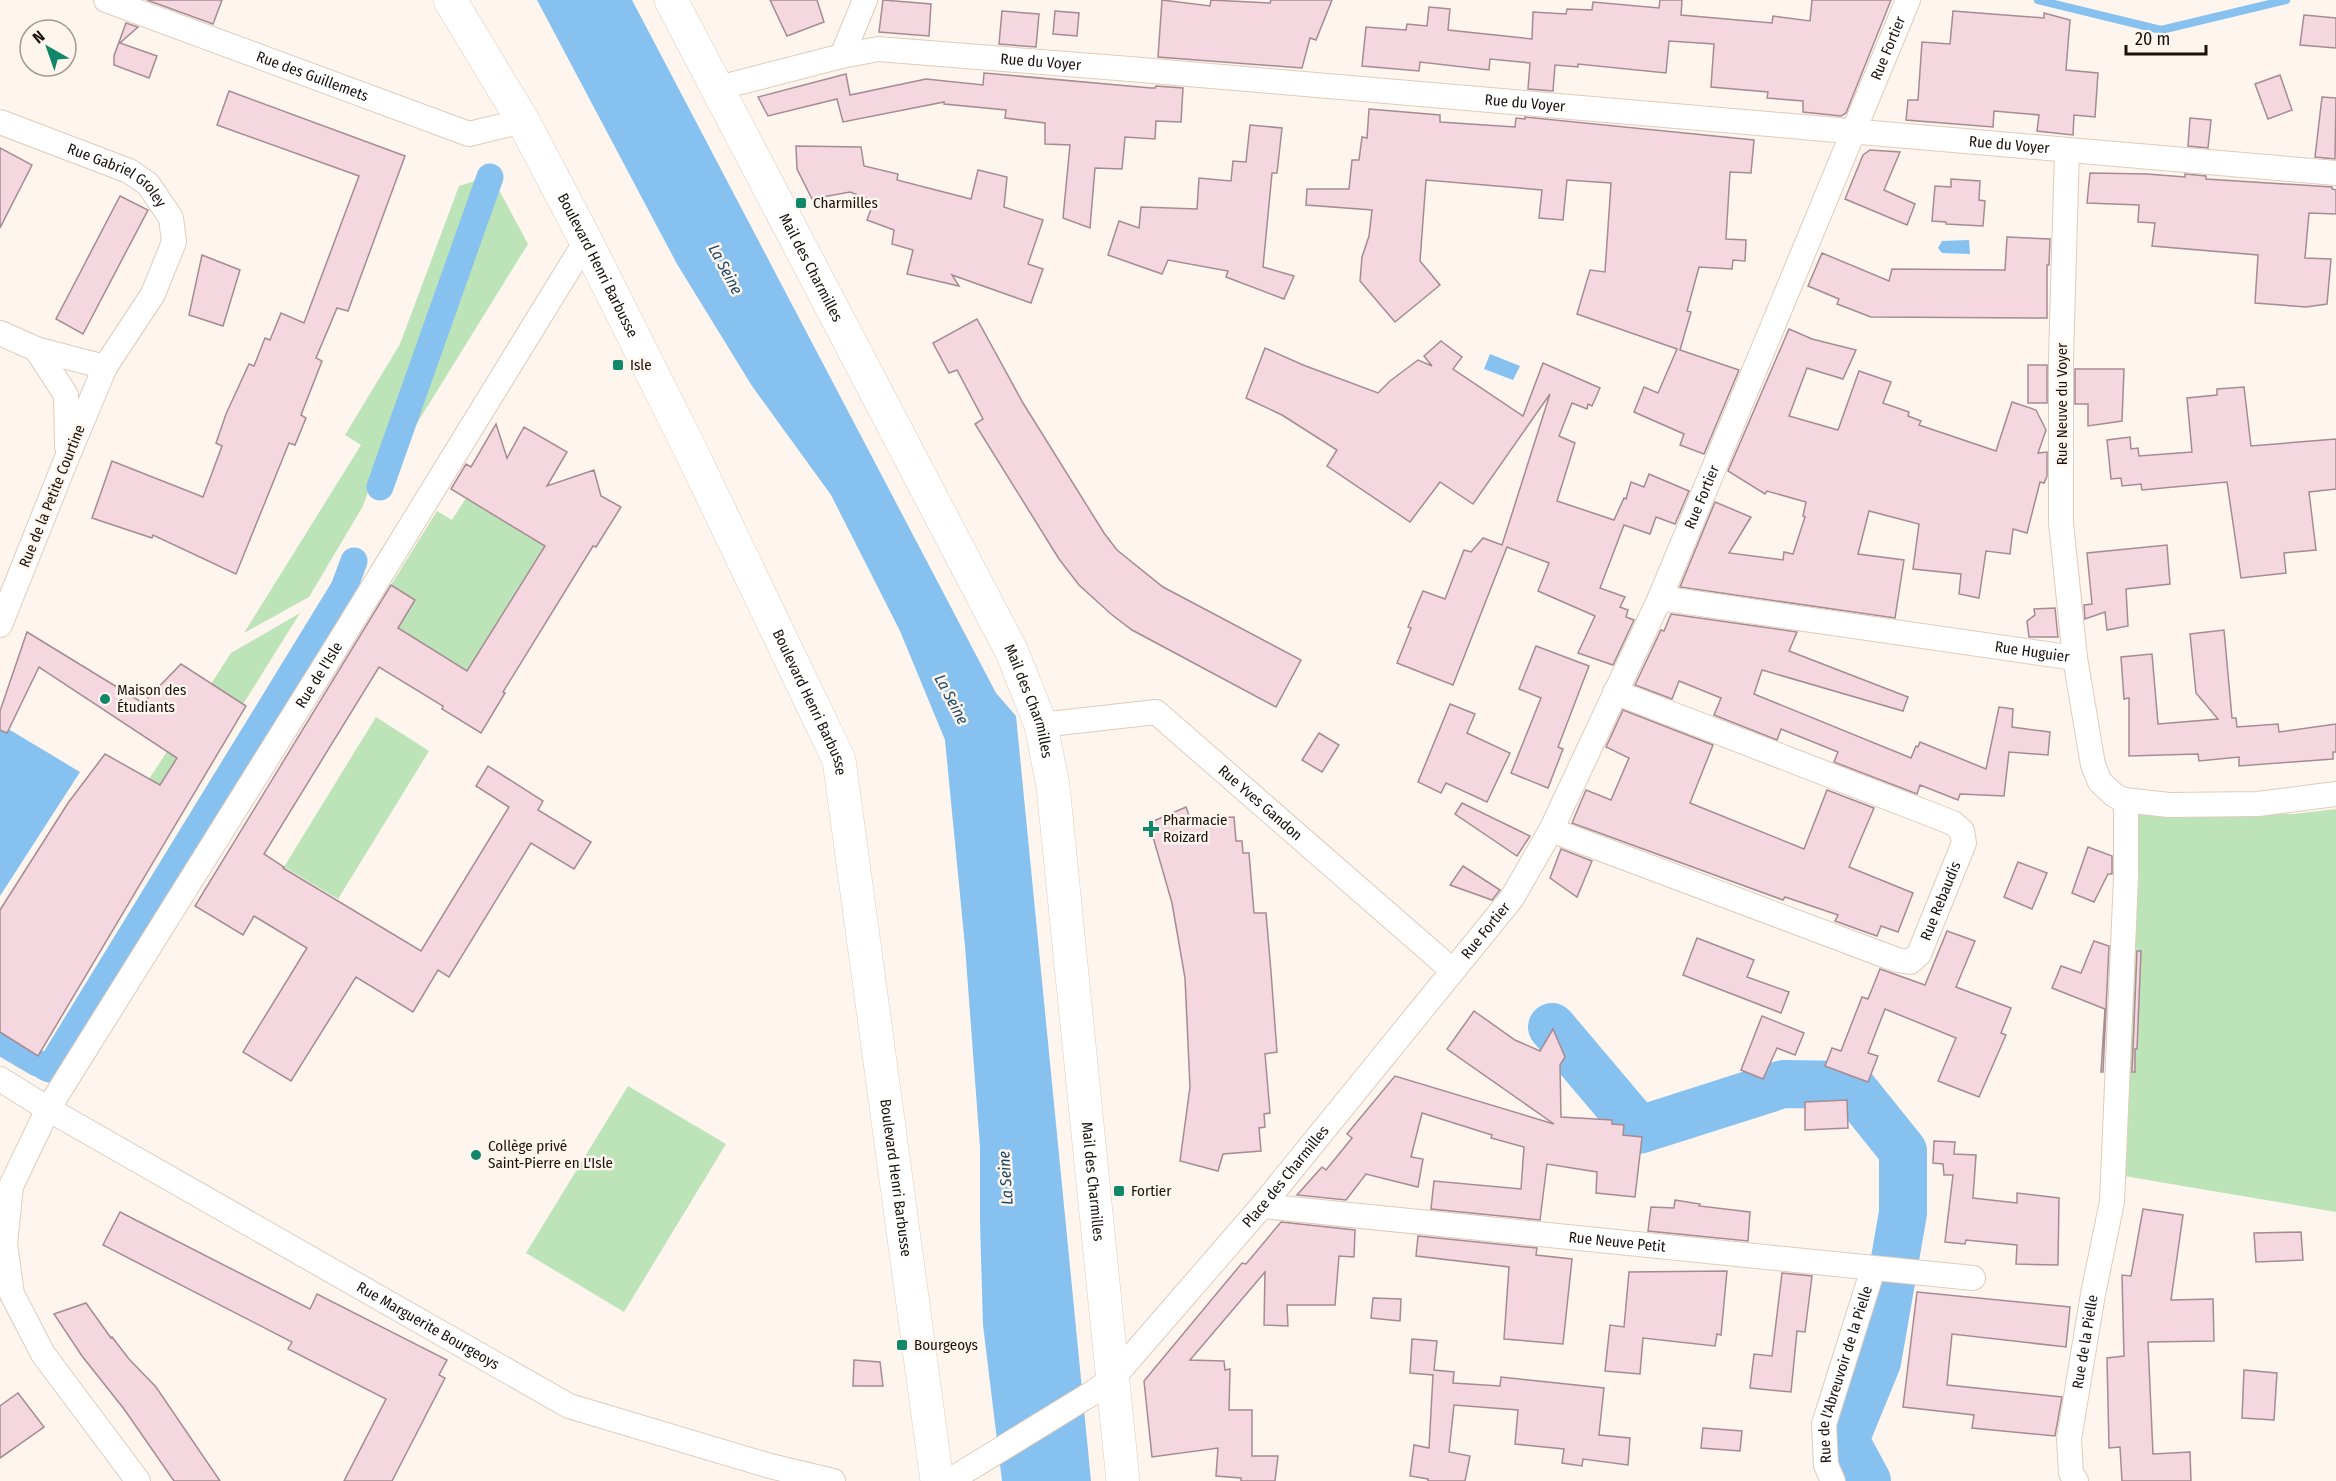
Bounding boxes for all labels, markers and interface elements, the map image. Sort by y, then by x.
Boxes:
street label: Rue Fortier [1867,13,1910,83]
north arrow [18,18,78,78]
scale bar [2126,18,2206,56]
text: N [29,27,48,47]
text: 20 m [2135,28,2170,50]
street label: Rue des Guillemets [254,47,371,105]
street label: Rue du Voyer [1000,50,1083,74]
street label: Rue du Voyer [1484,91,1567,116]
street label: Rue du Voyer [1968,132,2051,157]
street label: Rue Gabriel Groley [65,139,170,211]
street label: Boulevard Henri Barbusse [554,190,642,341]
place label: Charmilles [813,194,878,212]
marker: Charmilles [794,196,808,210]
street label: Mail des Charmilles [775,210,847,325]
water label: La Seine [704,241,747,298]
street label: Rue Neuve du Voyer [2053,342,2071,465]
place label: Isle [630,356,652,374]
marker: Isle [611,358,625,372]
street label: Rue de la Petite Courtine [15,422,89,570]
street label: Rue Fortier [1681,462,1723,532]
street label: Boulevard Henri Barbusse [769,626,850,776]
street label: Rue Huguier [1994,638,2071,666]
street label: Rue de l'Isle [292,639,346,711]
street label: Mail des Charmilles [1000,641,1056,760]
water label: La Seine [930,671,973,728]
place label: Maison des Étudiants [117,681,186,716]
marker: Maison des Étudiants [98,692,112,706]
street label: Rue Yves Gandon [1215,761,1306,844]
place label: Pharmacie Roizard [1163,811,1228,846]
marker: Pharmacie Roizard [1144,822,1158,836]
street label: Rue Rebaudis [1916,859,1965,943]
street label: Rue Fortier [1457,898,1514,962]
street label: Boulevard Henri Barbusse [876,1098,915,1258]
street label: Mail des Charmilles [1078,1121,1108,1242]
street label: Place des Charmilles [1238,1122,1333,1231]
place label: Collège privé Saint-Pierre en L'Isle [488,1137,613,1172]
marker: Collège privé Saint-Pierre en L'Isle [469,1148,483,1162]
water label: La Seine [994,1150,1017,1206]
place label: Fortier [1131,1182,1172,1200]
marker: Fortier [1112,1184,1126,1198]
street label: Rue Neuve Petit [1568,1228,1667,1256]
street label: Rue Marguerite Bourgeoys [354,1278,502,1373]
street label: Rue de l'Abreuvoir de la Pielle [1815,1284,1876,1464]
street label: Rue de la Pielle [2068,1293,2102,1390]
place label: Bourgeoys [914,1336,978,1354]
marker: Bourgeoys [895,1338,909,1352]

